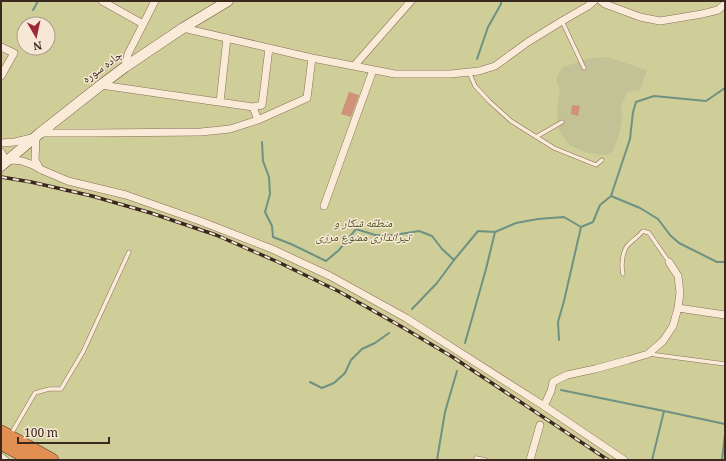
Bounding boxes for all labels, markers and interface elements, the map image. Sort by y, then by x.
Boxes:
north arrow [16,16,56,56]
text: N [31,34,43,55]
street label: جاده سوره [78,46,128,90]
park label: منطقه شکار و تیراندازی ممنوع مرزی [316,214,413,249]
scale bar [18,419,109,445]
text: 100 m [24,424,58,445]

